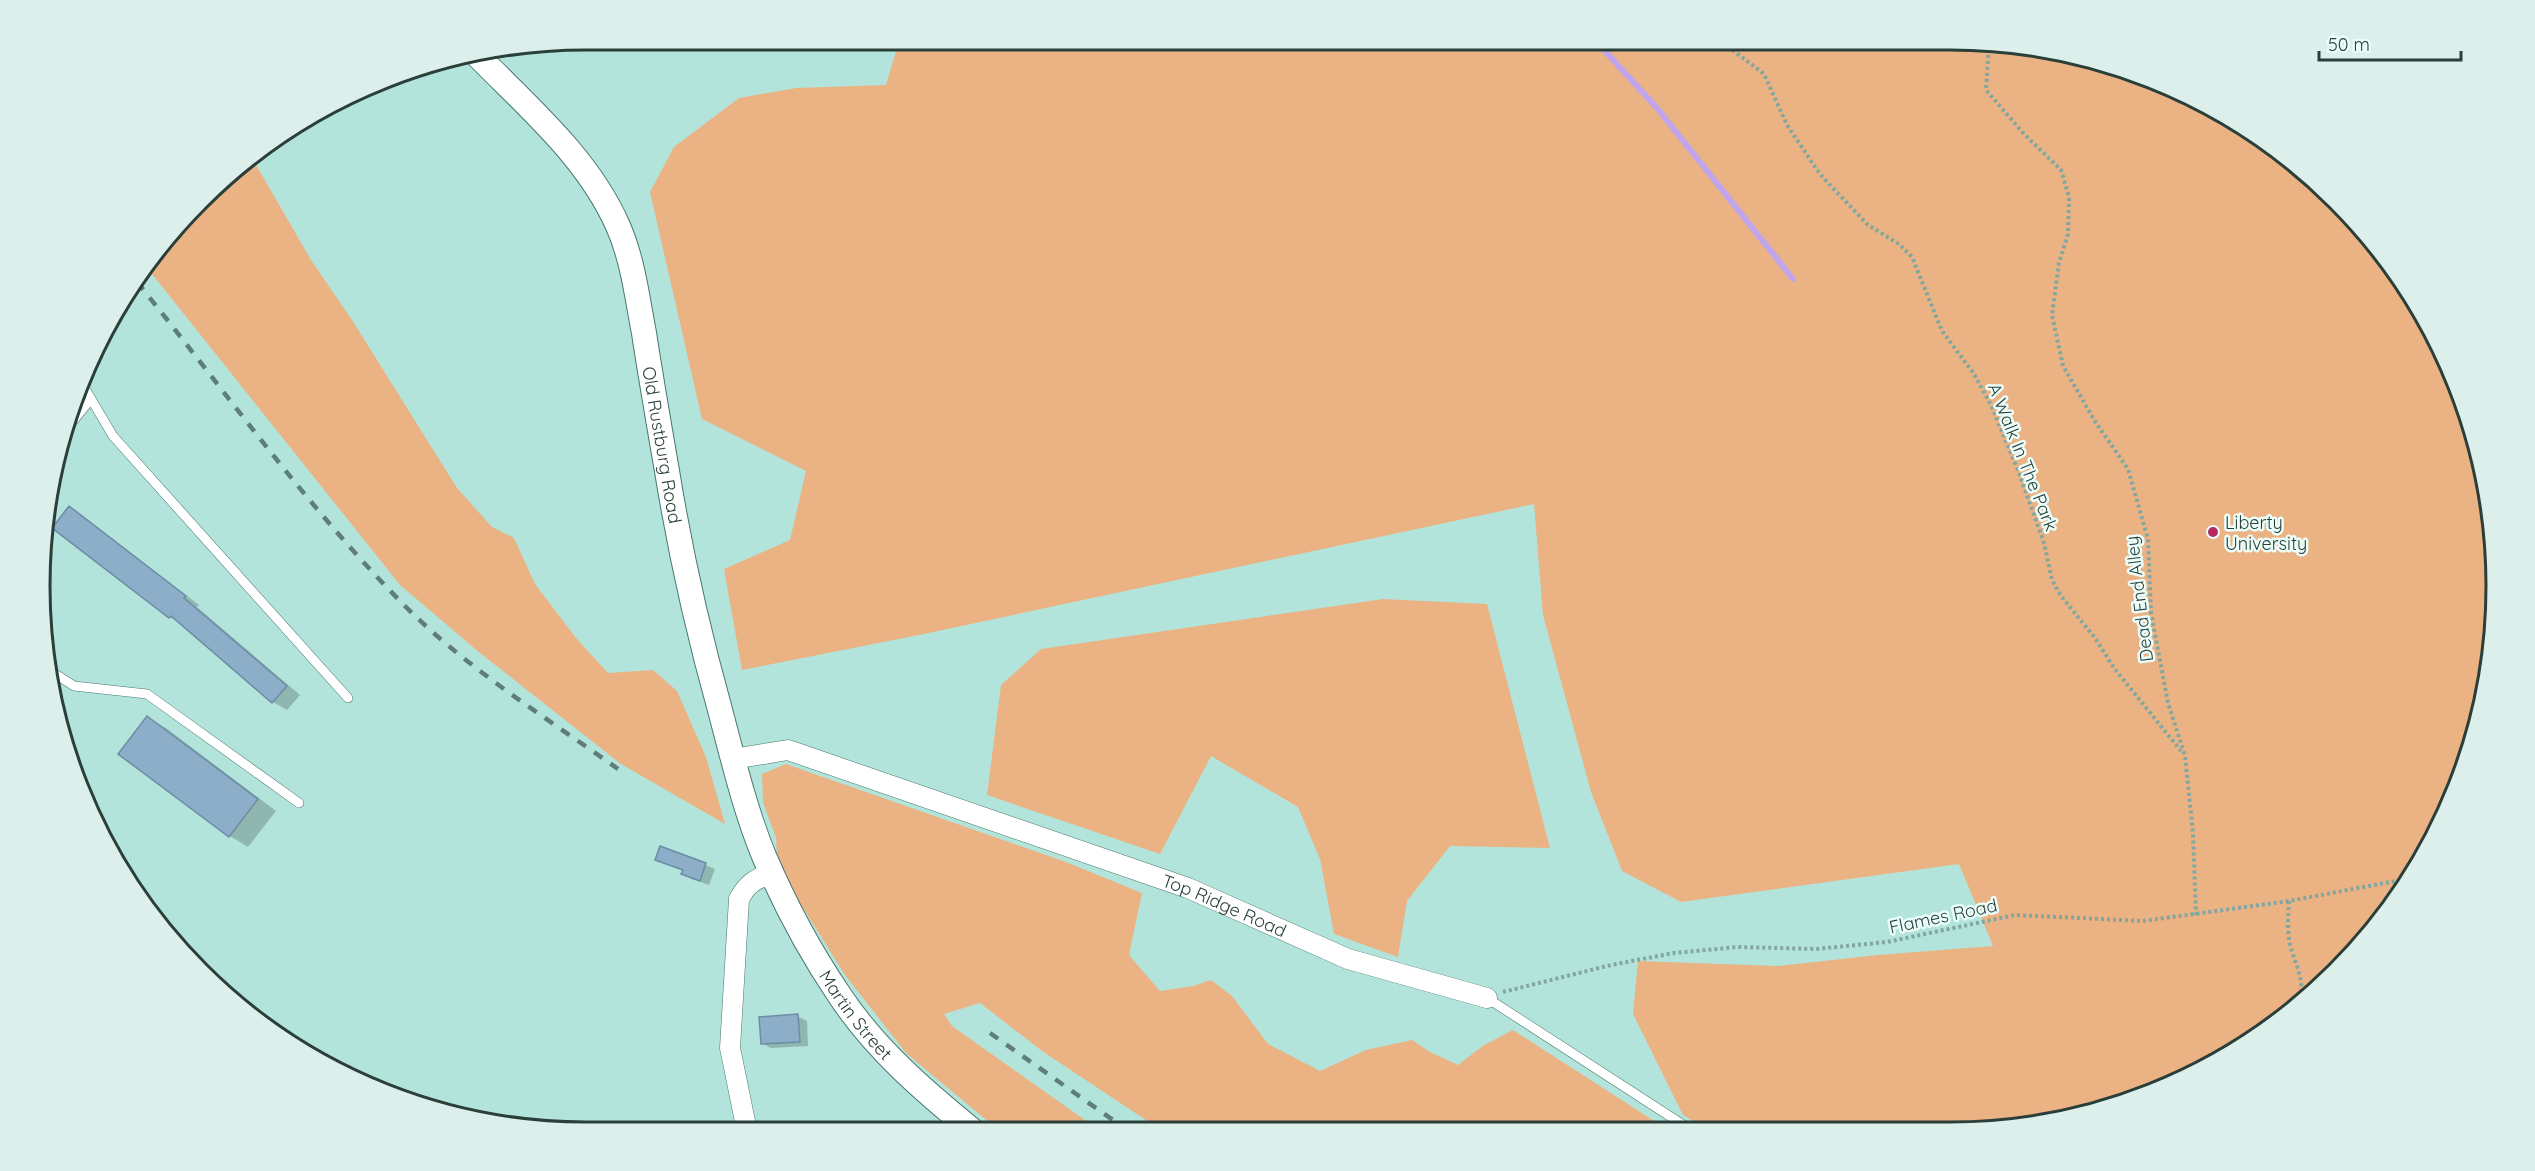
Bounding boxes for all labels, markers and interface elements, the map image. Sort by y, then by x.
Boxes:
scale bar [2319,24,2462,62]
text: 50 m [2328,33,2370,56]
street label: Old Rustburg Road [638,365,687,525]
street label: A Walk In The Park [1983,380,2063,534]
place label: Liberty University [2225,511,2307,555]
marker: Liberty University [2206,525,2220,539]
street label: Dead End Alley [2120,535,2158,663]
street label: Top Ridge Road [1159,869,1290,942]
street label: Flames Road [1887,893,1999,939]
street label: Martin Street [814,965,898,1064]

